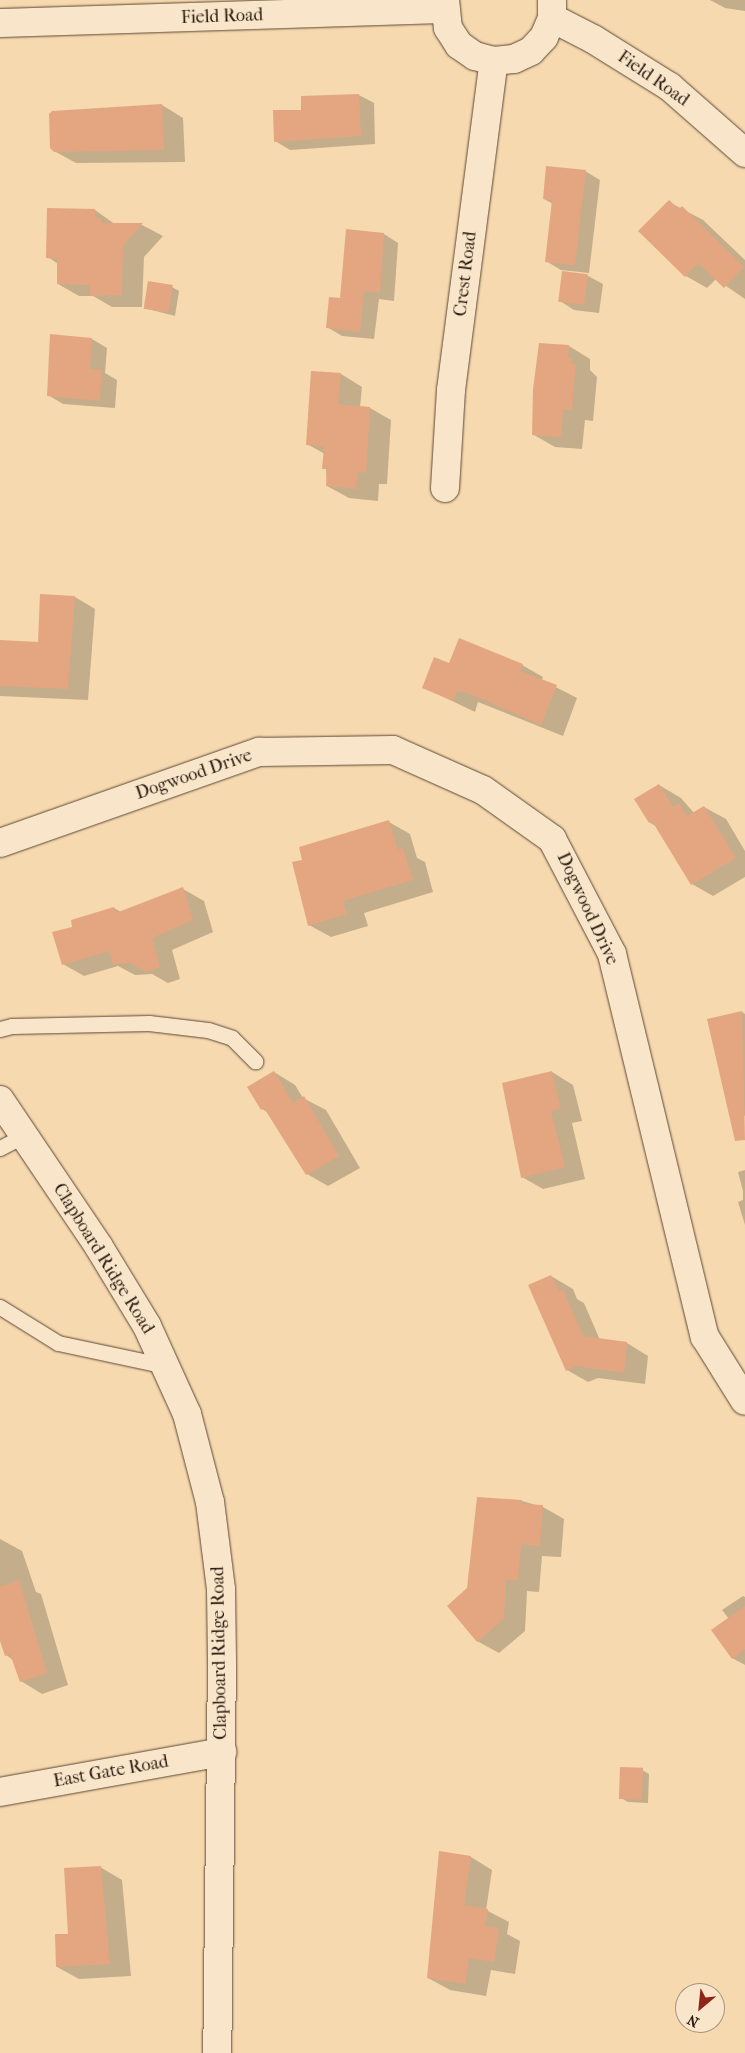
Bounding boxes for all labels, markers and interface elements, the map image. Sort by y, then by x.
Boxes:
street label: Field Road [181,5,263,29]
street label: Field Road [613,47,693,111]
street label: Crest Road [450,230,482,318]
street label: Dogwood Drive [133,745,255,805]
street label: Dogwood Drive [551,849,623,969]
street label: Clapboard Ridge Road [48,1180,158,1338]
street label: Clapboard Ridge Road [208,1566,232,1740]
street label: East Gate Road [52,1751,170,1793]
north arrow [675,1983,725,2033]
text: N [685,2011,702,2031]

